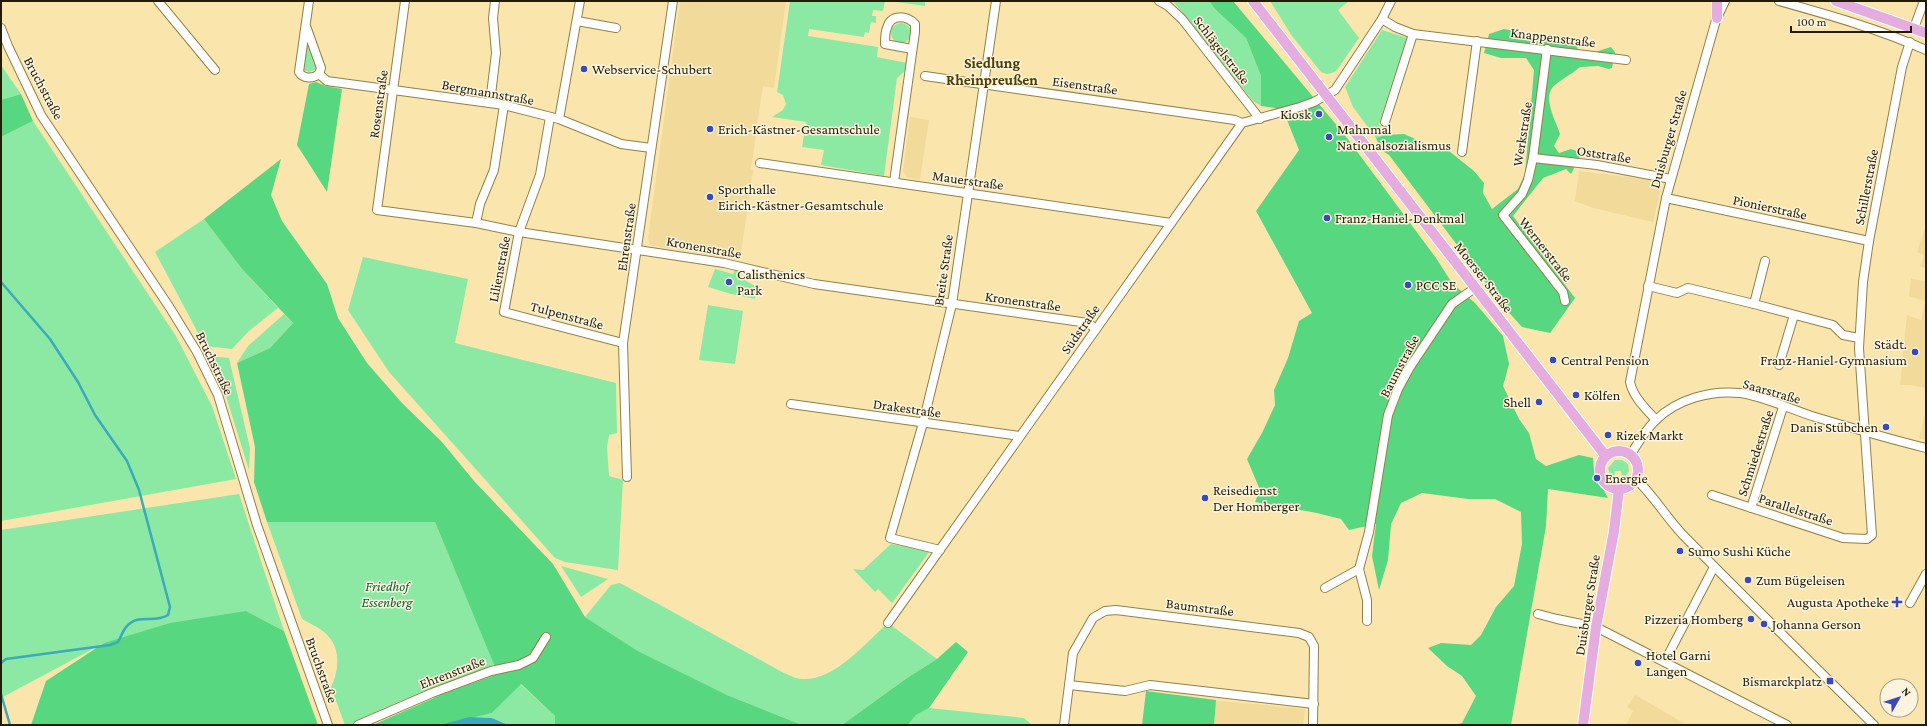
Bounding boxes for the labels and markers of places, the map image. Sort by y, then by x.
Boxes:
place label: Webservice-Schubert [592,61,712,77]
marker: Webservice-Schubert [579,64,589,74]
place label: Kiosk [1280,106,1311,122]
marker: Kiosk [1314,109,1324,119]
place label: Erich-Kästner-Gesamtschule [718,121,880,137]
place label: Mahnmal Nationalsozialismus [1337,121,1451,153]
marker: Erich-Kästner-Gesamtschule [705,124,715,134]
marker: Mahnmal Nationalsozialismus [1324,132,1334,142]
place label: Sporthalle Eirich-Kästner-Gesamtschule [718,181,883,213]
marker: Sporthalle Eirich-Kästner-Gesamtschule [705,192,715,202]
place label: Franz-Haniel-Denkmal [1335,210,1465,226]
marker: Franz-Haniel-Denkmal [1322,213,1332,223]
place label: Calisthenics Park [737,266,805,298]
marker: Calisthenics Park [724,277,734,287]
place label: PCC SE [1416,277,1457,293]
marker: PCC SE [1403,280,1413,290]
place label: Städt. Franz-Haniel-Gymnasium [1760,336,1907,368]
marker: Städt. Franz-Haniel-Gymnasium [1910,347,1920,357]
place label: Central Pension [1561,352,1650,368]
marker: Central Pension [1548,355,1558,365]
place label: Kölfen [1584,387,1621,403]
marker: Kölfen [1571,390,1581,400]
place label: Shell [1503,394,1531,410]
marker: Shell [1534,397,1544,407]
place label: Danis Stübchen [1790,419,1878,435]
marker: Danis Stübchen [1881,422,1891,432]
place label: Rizek Markt [1616,427,1683,443]
marker: Rizek Markt [1603,430,1613,440]
place label: Energie [1605,470,1648,486]
marker: Energie [1592,473,1602,483]
place label: Reisedienst Der Homberger [1213,482,1299,514]
marker: Reisedienst Der Homberger [1200,493,1210,503]
place label: Sumo Sushi Küche [1688,543,1791,559]
marker: Sumo Sushi Küche [1675,546,1685,556]
place label: Zum Bügeleisen [1756,572,1846,588]
marker: Zum Bügeleisen [1743,575,1753,585]
place label: Augusta Apotheke [1787,594,1889,610]
marker: Augusta Apotheke [1892,597,1902,607]
place label: Pizzeria Homberg [1644,611,1743,627]
marker: Pizzeria Homberg [1746,614,1756,624]
place label: Johanna Gerson [1770,616,1862,632]
marker: Johanna Gerson [1759,619,1769,629]
place label: Hotel Garni Langen [1646,647,1711,679]
marker: Hotel Garni Langen [1633,658,1643,668]
place label: Bismarckplatz [1742,673,1822,689]
marker: Bismarckplatz [1825,676,1835,686]

